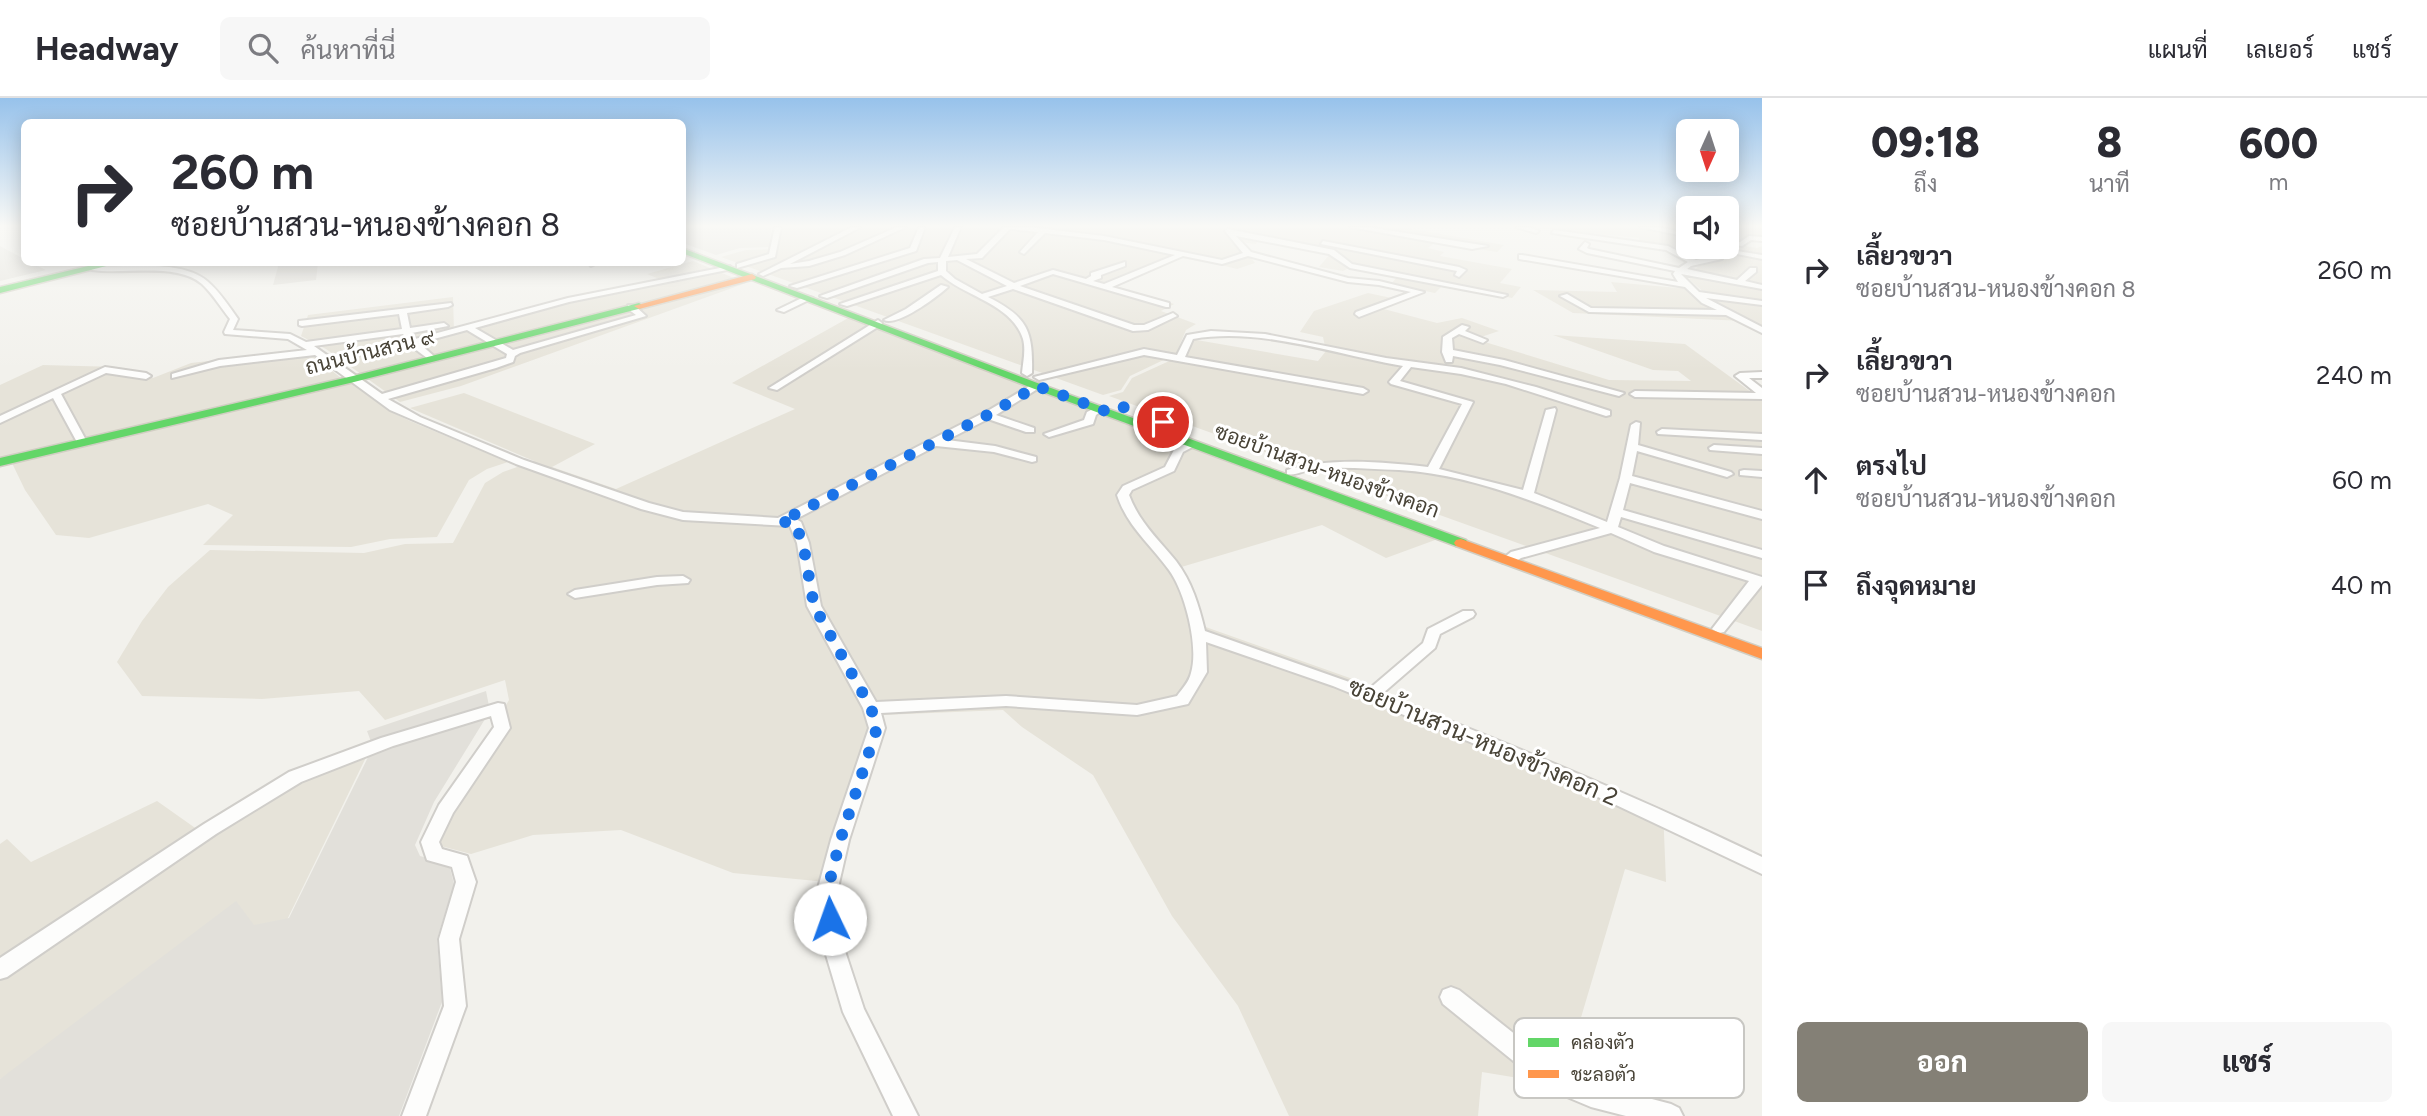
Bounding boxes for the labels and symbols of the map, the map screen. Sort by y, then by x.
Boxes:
north arrow [1676,119,1740,182]
street label: ถนนบ้านสวน ๙ [303,323,437,380]
pin [1133,392,1193,452]
street label: ซอยบ้านสวน-หนองข้างคอก [1211,418,1443,523]
street label: ซอยบ้านสวน-หนองข้างคอก 2 [1344,671,1623,812]
position arrow [793,882,867,956]
legend [1514,1018,1744,1098]
text: คล่องตัว [1571,1031,1635,1054]
text: ชะลอตัว [1571,1063,1636,1086]

